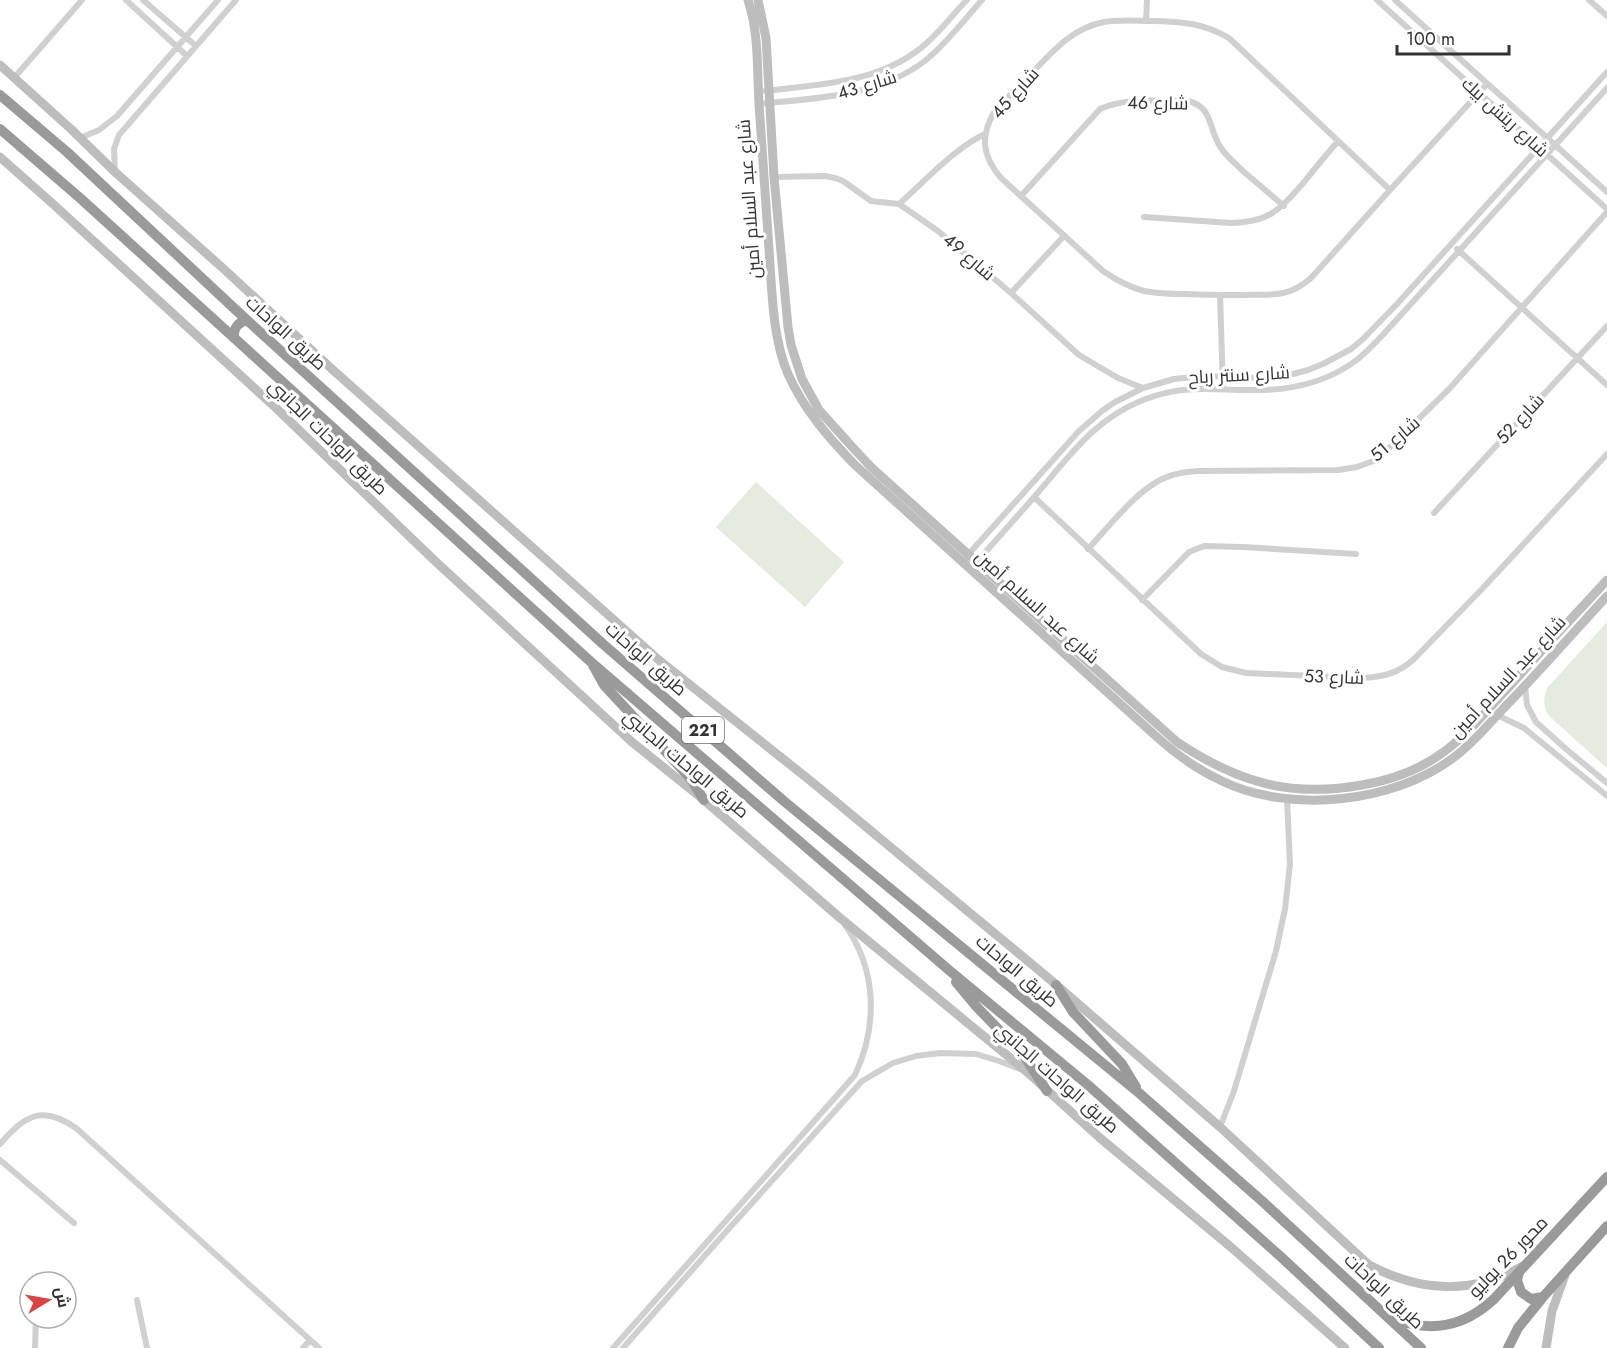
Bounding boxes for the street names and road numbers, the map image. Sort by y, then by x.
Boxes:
street label: شارع 45 [985,62,1045,124]
street label: شارع 43 [834,64,900,106]
street label: شارع ريتش بيك [1456,71,1554,163]
street label: شارع 46 [1127,89,1189,117]
street label: شارع عبد السلام أمين [730,119,768,279]
street label: شارع 49 [937,227,1001,287]
street label: طريق الواحات [240,290,332,376]
street label: شارع سنتر رباح [1187,359,1291,391]
street label: طريق الواحات الجانبي [262,373,394,502]
street label: شارع 52 [1490,388,1550,450]
street label: شارع 51 [1364,410,1426,468]
street label: شارع عبد السلام أمين [969,544,1105,670]
street label: شارع عبد السلام أمين [1444,610,1572,744]
street label: طريق الواحات [599,616,693,702]
street label: شارع 53 [1303,663,1365,691]
street label: طريق الواحات الجانبي [617,704,755,825]
road number: 221 [682,717,724,743]
street label: طريق الواحات [970,929,1064,1013]
street label: طريق الواحات الجانبي [988,1017,1125,1140]
street label: محور 26 يوليو [1462,1210,1554,1304]
street label: طريق الواحات [1338,1247,1430,1335]

